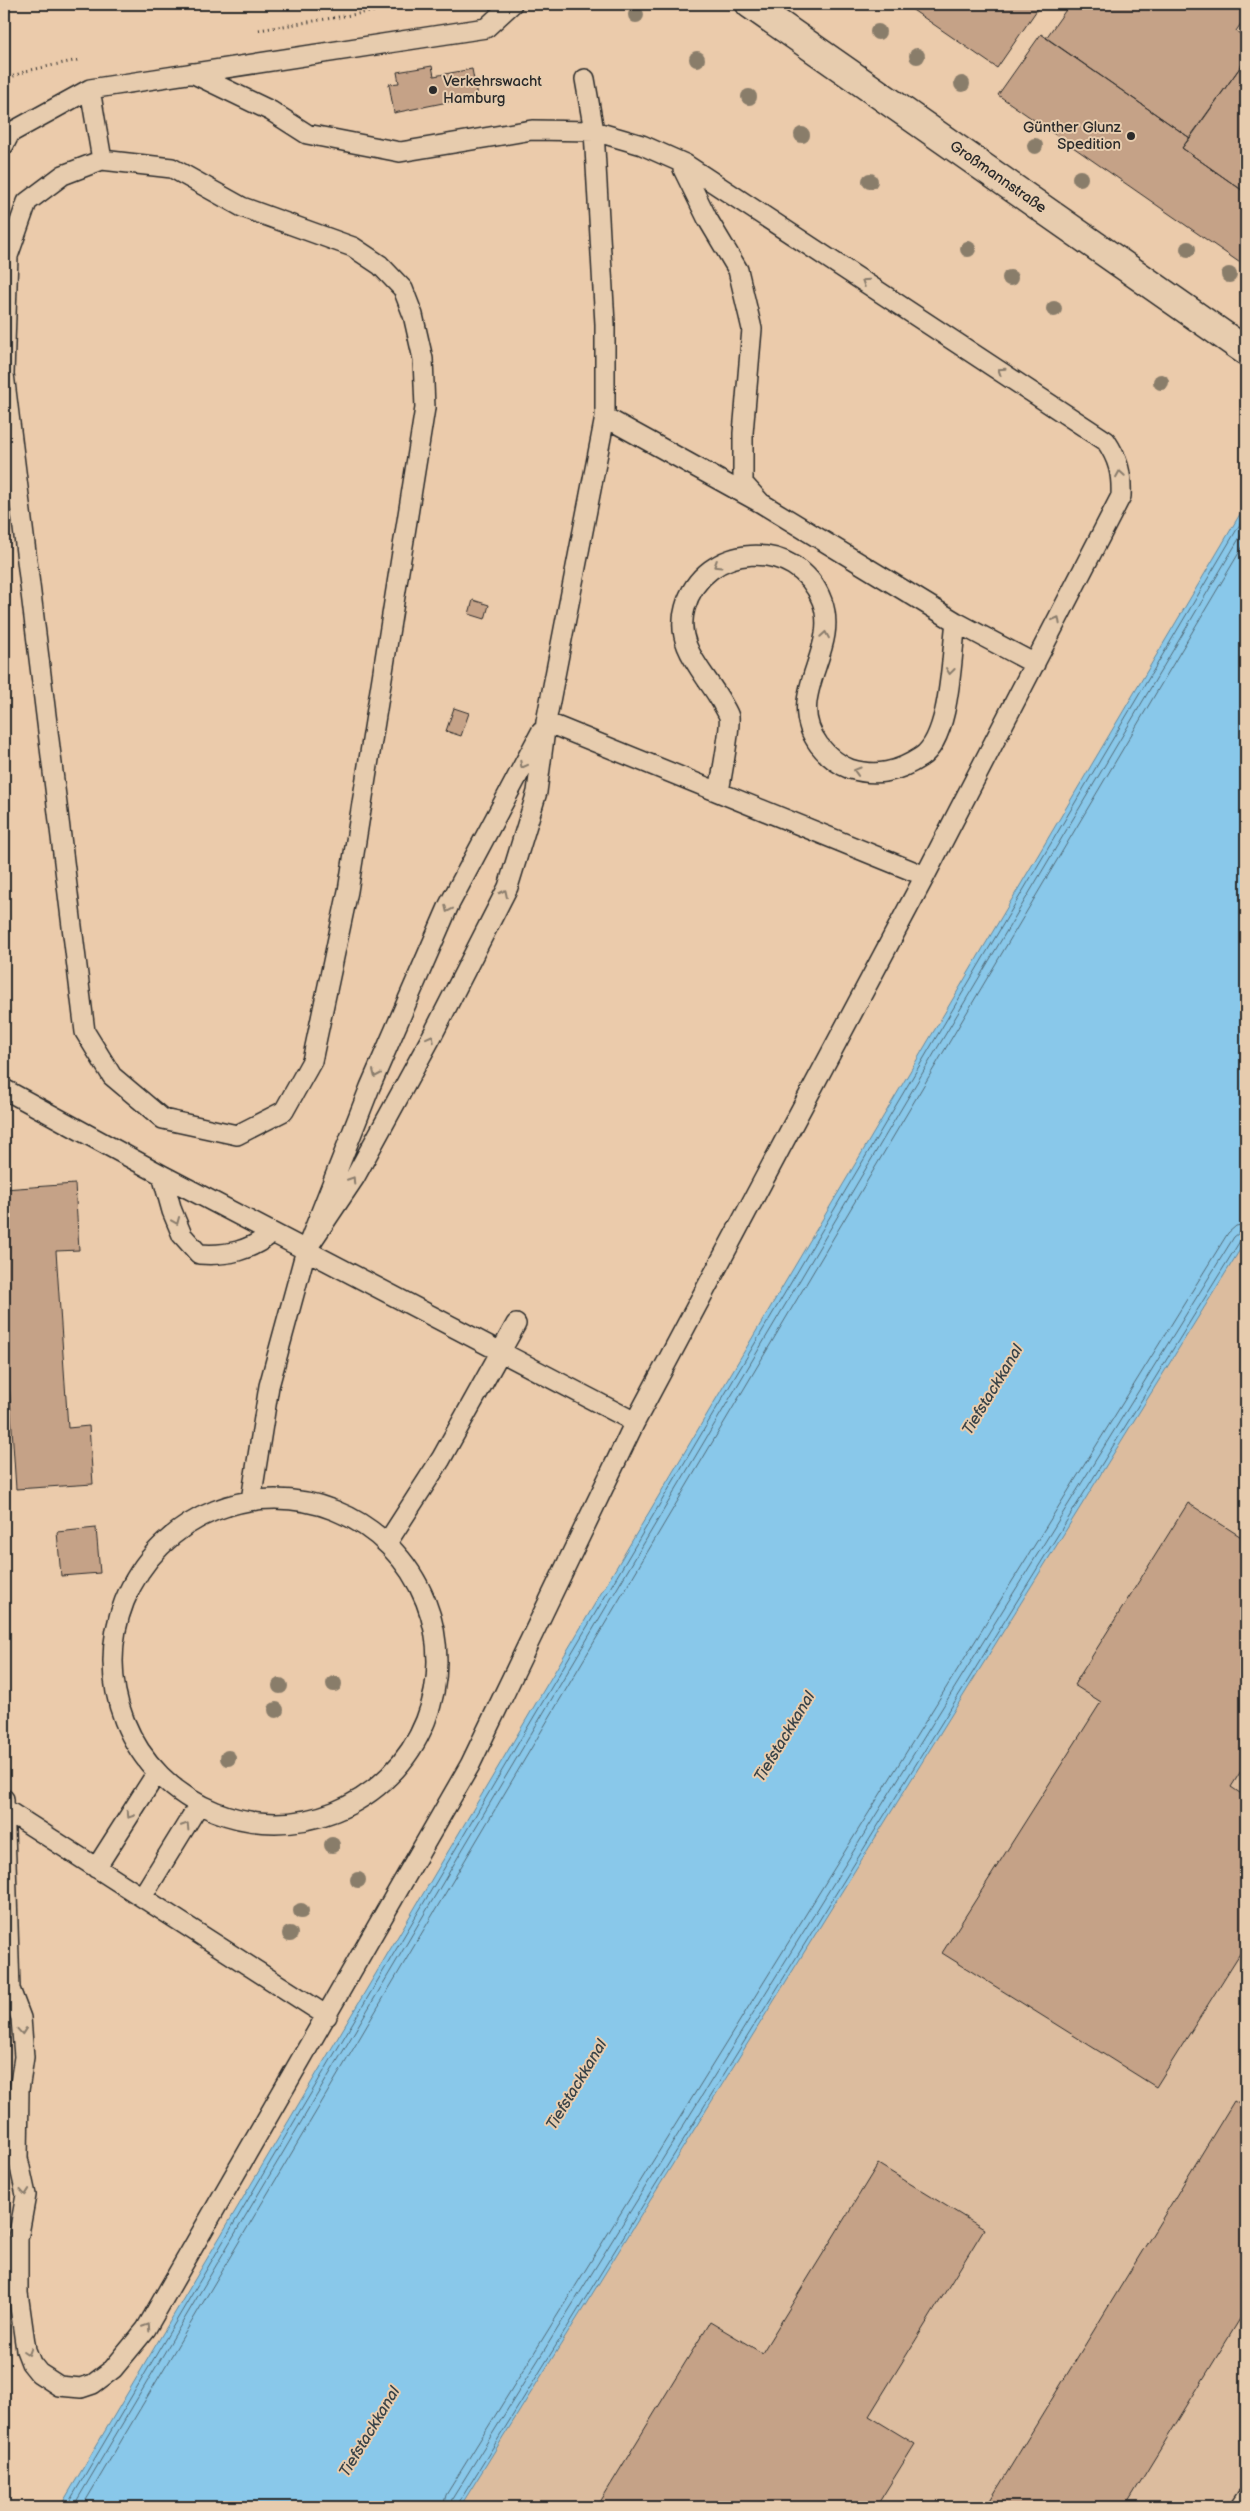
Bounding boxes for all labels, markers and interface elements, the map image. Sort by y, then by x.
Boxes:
place label: Verkehrswacht Hamburg [443,72,542,108]
marker: Verkehrswacht Hamburg [427,84,439,96]
place label: Günther Glunz Spedition [1023,118,1122,154]
marker: Günther Glunz Spedition [1125,130,1137,142]
street label: Großmannstraße [946,137,1050,218]
one-way arrow [861,279,870,289]
one-way arrow [997,368,1007,377]
one-way arrow [1116,469,1126,478]
one-way arrow [714,559,723,568]
one-way arrow [1051,617,1061,626]
one-way arrow [819,631,829,640]
one-way arrow [945,667,956,675]
one-way arrow [519,760,529,769]
one-way arrow [853,766,861,776]
one-way arrow [498,889,508,898]
one-way arrow [444,904,454,913]
one-way arrow [425,1034,435,1043]
one-way arrow [371,1069,382,1078]
one-way arrow [346,1176,355,1186]
one-way arrow [170,1216,181,1225]
water label: Tiefstackkanal [959,1340,1028,1439]
water label: Tiefstackkanal [751,1687,820,1786]
one-way arrow [127,1809,136,1818]
one-way arrow [179,1823,189,1832]
one-way arrow [16,2027,27,2035]
water label: Tiefstackkanal [543,2035,612,2134]
one-way arrow [19,2188,30,2196]
one-way arrow [140,2323,150,2332]
one-way arrow [22,2348,32,2356]
water label: Tiefstackkanal [336,2382,405,2481]

